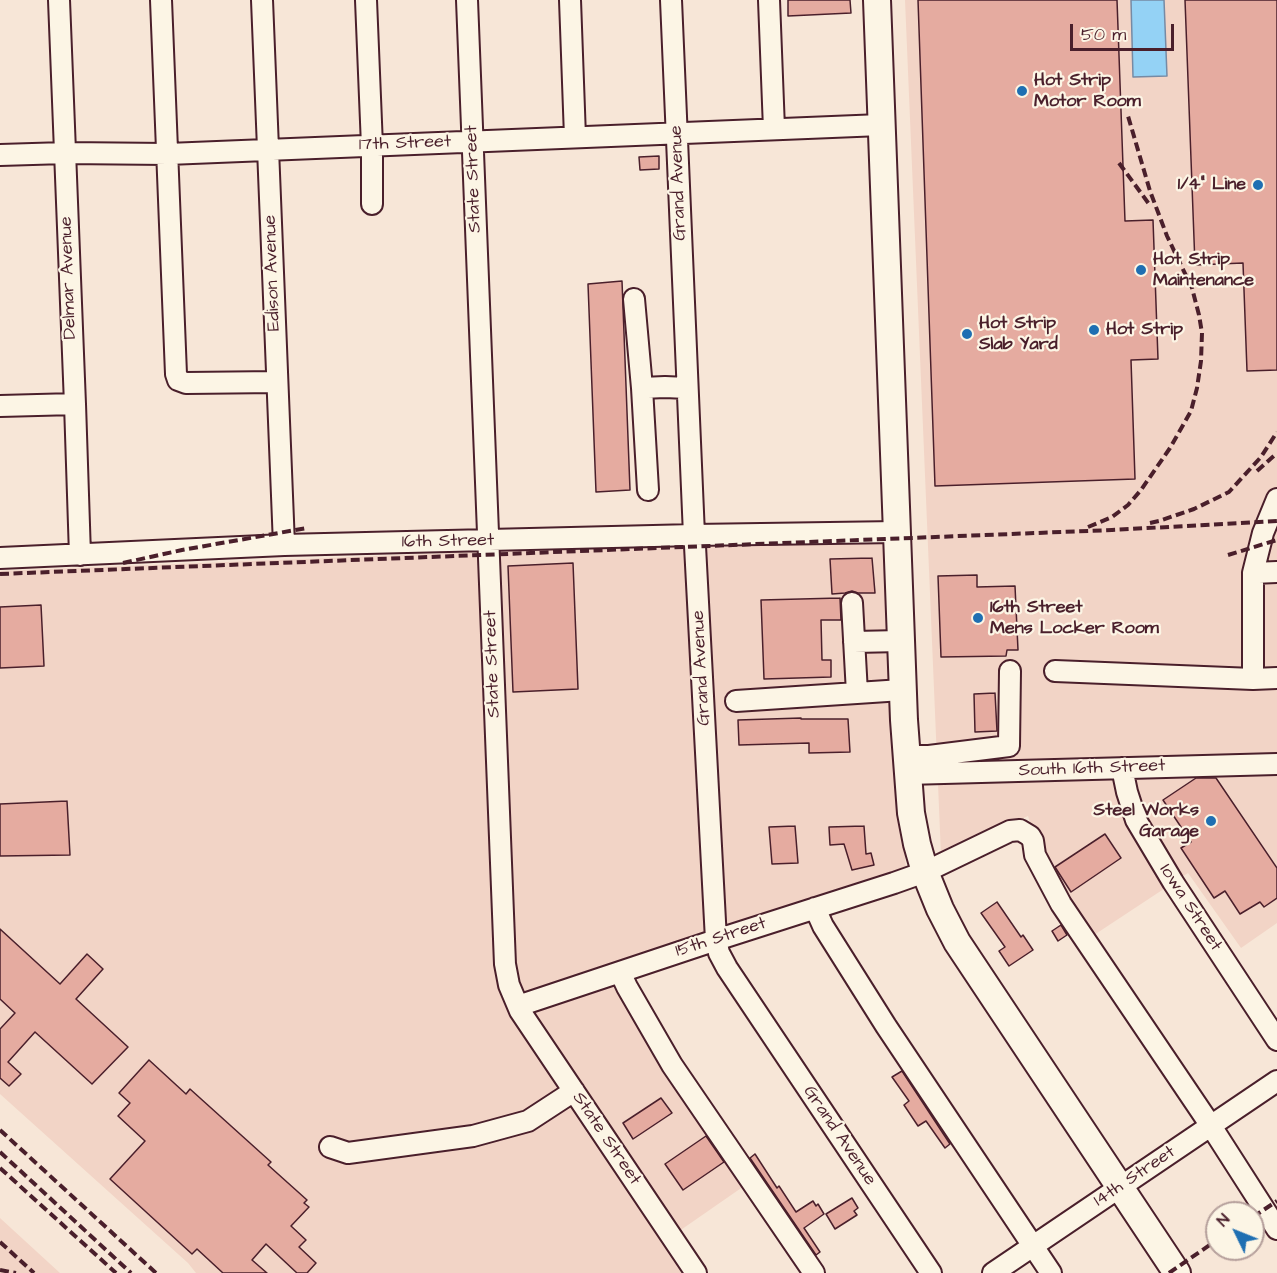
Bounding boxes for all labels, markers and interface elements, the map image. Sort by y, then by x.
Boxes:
scale bar [1073,12,1176,50]
text: 50 m [1081,22,1126,47]
place label: Hot Strip Motor Room [1034,70,1141,112]
marker: Hot Strip Motor Room [1015,84,1029,98]
street label: State Street [461,125,487,233]
street label: Grand Avenue [666,125,692,241]
street label: 17th Street [358,132,452,156]
place label: 1/4" Line [1178,174,1246,196]
marker: 1/4" Line [1251,178,1265,192]
street label: Edison Avenue [260,214,286,332]
street label: Delmar Avenue [56,216,82,340]
place label: Hot Strip Maintenance [1153,249,1254,292]
marker: Hot Strip Maintenance [1134,263,1148,277]
place label: Hot Strip Slab Yard [979,313,1058,356]
place label: Hot Strip [1106,319,1183,341]
marker: Hot Strip [1087,323,1101,337]
marker: Hot Strip Slab Yard [960,327,974,341]
street label: 16th Street [402,530,494,554]
place label: 16th Street Mens Locker Room [990,597,1159,640]
street label: State Street [480,610,506,718]
street label: Grand Avenue [688,610,716,726]
marker: 16th Street Mens Locker Room [971,611,985,625]
street label: South 16th Street [1018,756,1166,782]
place label: Steel Works Garage [1094,800,1199,842]
marker: Steel Works Garage [1204,814,1218,828]
street label: Iowa Street [1154,860,1226,956]
street label: 15th Street [673,913,769,963]
street label: Grand Avenue [798,1082,880,1190]
street label: State Street [567,1088,645,1190]
street label: 14th Street [1090,1142,1180,1212]
north arrow [1205,1201,1265,1261]
text: N [1212,1209,1235,1231]

